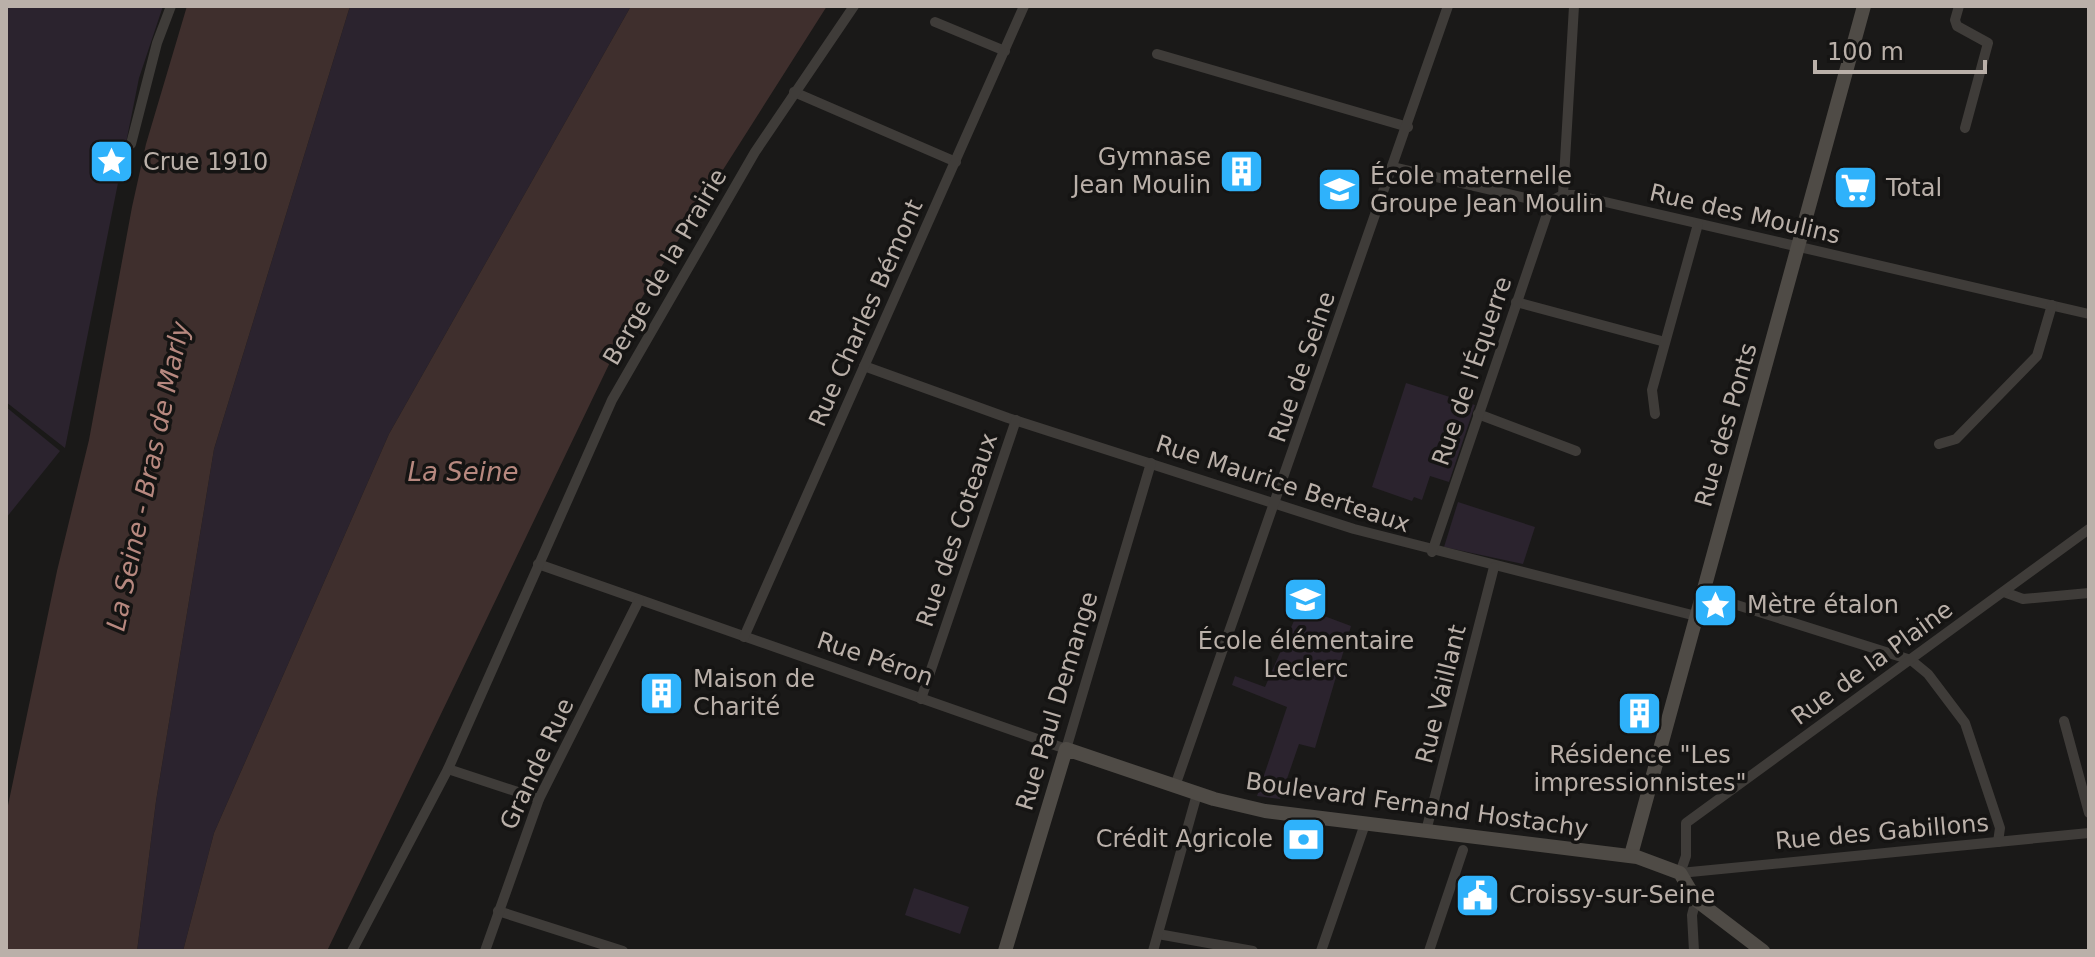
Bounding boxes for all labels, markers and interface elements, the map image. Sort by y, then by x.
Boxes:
scale bar [1815,24,1985,74]
text: 100 m [1827,38,1904,66]
place icon: Crue 1910 [88,138,136,186]
place label: Gymnase Jean Moulin [1070,143,1211,199]
building icon: Gymnase Jean Moulin [1218,147,1266,195]
place label: Crue 1910 [143,148,268,176]
place label: École maternelle Groupe Jean Moulin [1370,161,1604,218]
street label: Berge de la Prairie [597,164,733,370]
supermarket icon: Total [1831,164,1879,212]
school or university icon: École maternelle Groupe Jean Moulin [1315,166,1363,214]
place label: Total [1885,174,1942,202]
street label: Rue des Moulins [1647,178,1843,250]
street label: Rue Charles Bémont [803,195,929,431]
street label: Rue de l'Équerre [1426,272,1517,469]
street label: Rue de Seine [1263,288,1341,446]
water label: La Seine - Bras de Marly [101,318,196,633]
street label: Rue des Ponts [1689,340,1763,510]
street label: Rue des Coteaux [911,429,1003,631]
street label: Rue Maurice Berteaux [1152,430,1414,538]
water label: La Seine [408,457,518,487]
school or university icon: École élémentaire Leclerc [1282,575,1330,623]
place icon: Mètre étalon [1692,581,1740,629]
street label: Rue Paul Demange [1010,588,1104,814]
place label: Mètre étalon [1747,591,1899,619]
street label: Rue de la Plaine [1786,595,1958,731]
street label: Rue Vaillant [1410,622,1472,766]
street label: Rue Péron [813,626,937,692]
place label: École élémentaire Leclerc [1198,626,1414,683]
place label: Maison de Charité [693,665,815,721]
building icon: Maison de Charité [638,669,686,717]
building icon: Résidence "Les impressionnistes" [1616,689,1664,737]
street label: Grande Rue [494,694,580,834]
place label: Résidence "Les impressionnistes" [1533,741,1747,797]
street label: Boulevard Fernand Hostachy [1244,767,1590,843]
street label: Rue des Gabillons [1774,809,1990,855]
bank icon: Crédit Agricole [1280,815,1328,863]
place label: Crédit Agricole [1096,825,1273,853]
public building icon: Croissy-sur-Seine [1454,871,1502,919]
place label: Croissy-sur-Seine [1509,881,1715,909]

